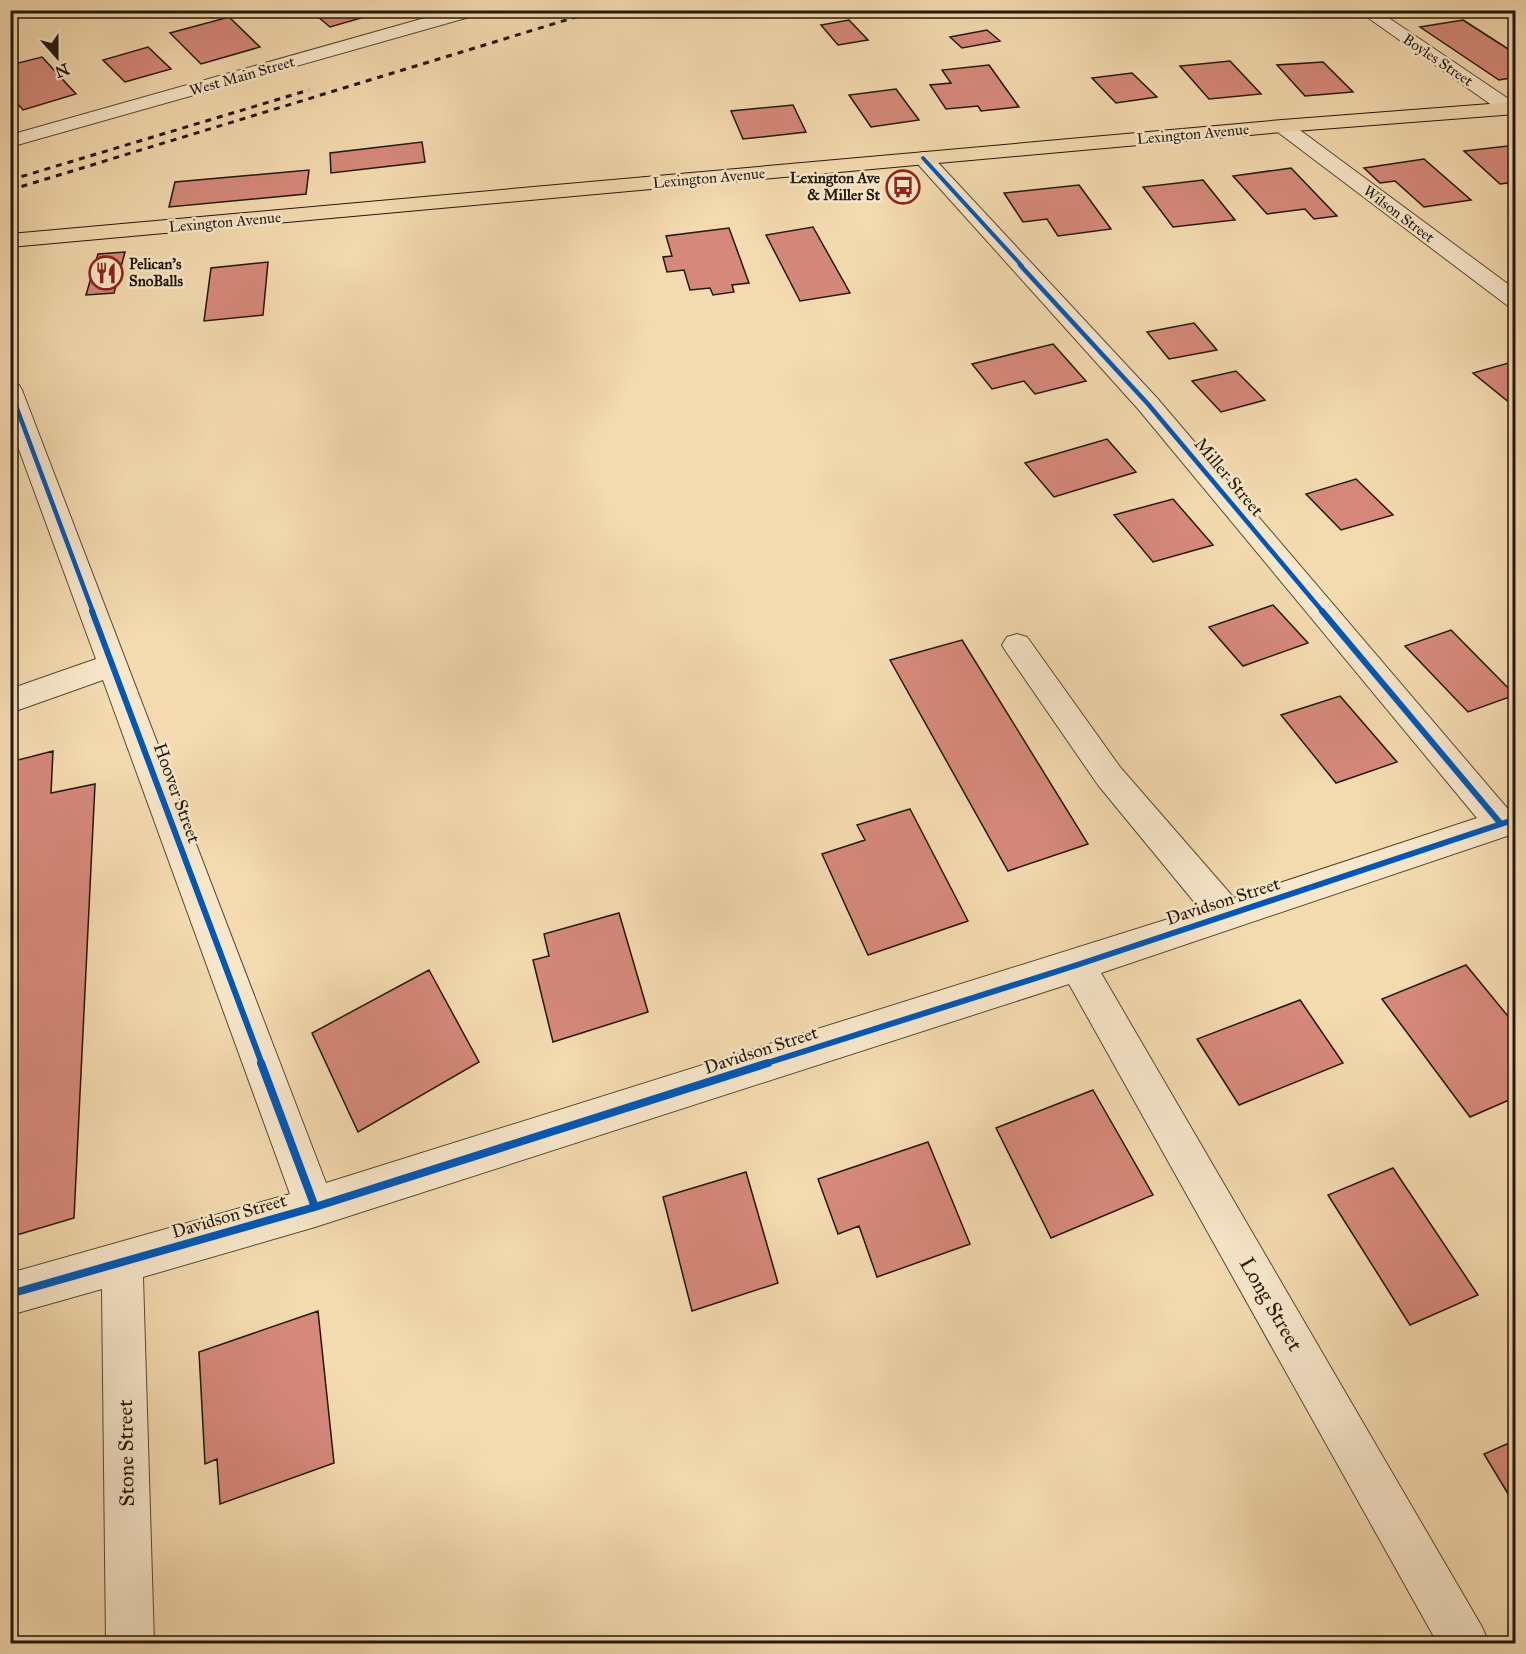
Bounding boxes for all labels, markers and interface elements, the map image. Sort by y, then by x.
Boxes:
north arrow [27,27,87,87]
street label: Boyles Street [1400,30,1477,90]
street label: West Main Street [187,52,297,100]
text: N [52,59,72,82]
street label: Lexington Avenue [1136,120,1250,148]
street label: Lexington Avenue [652,164,766,192]
place label: Lexington Ave & Miller St [790,169,881,204]
bus stop icon: Lexington Ave & Miller St [885,169,921,205]
street label: Wilson Street [1360,181,1439,247]
street label: Lexington Avenue [168,208,282,236]
restaurant icon: Pelican's SnoBalls [88,255,124,291]
place label: Pelican's SnoBalls [129,255,184,290]
street label: Miller Street [1190,433,1269,521]
street label: Hoover Street [149,740,205,847]
street label: Davidson Street [1163,872,1283,930]
street label: Davidson Street [701,1021,821,1079]
street label: Davidson Street [169,1189,290,1243]
street label: Long Street [1234,1252,1309,1356]
street label: Stone Street [112,1399,140,1507]

